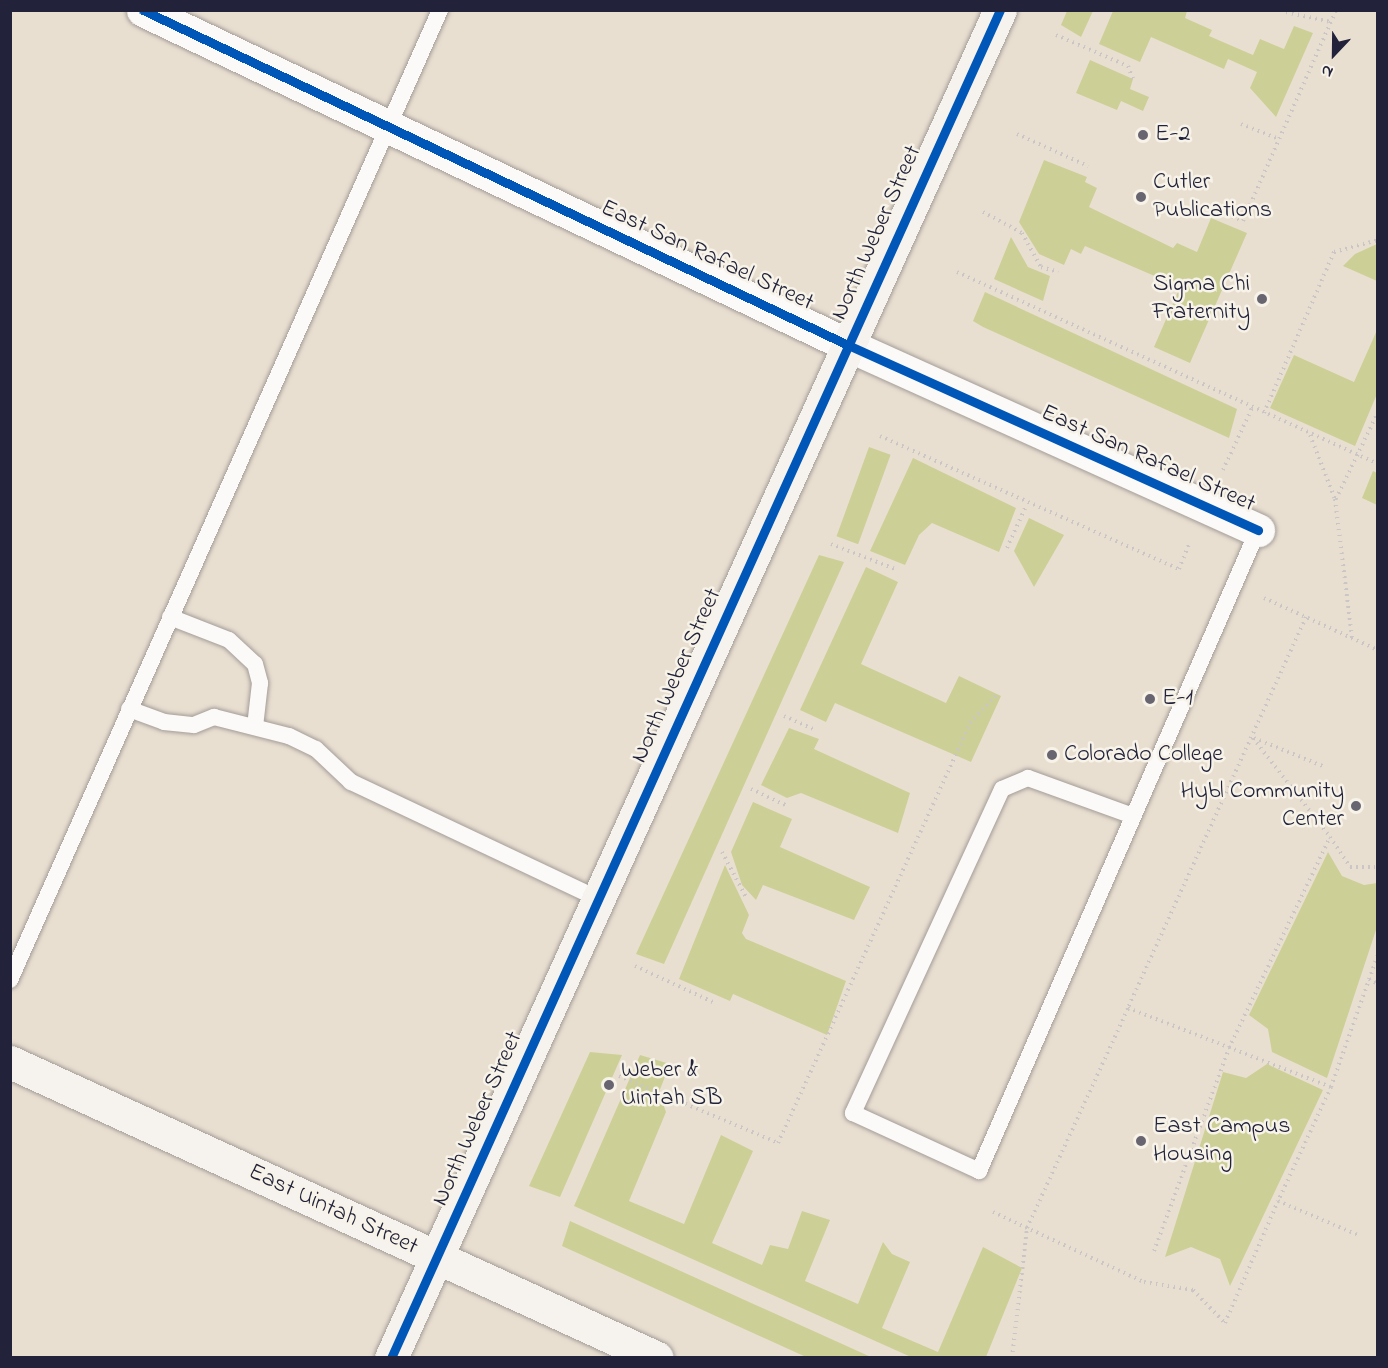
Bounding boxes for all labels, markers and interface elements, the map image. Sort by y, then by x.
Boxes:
north arrow [1304,24,1364,84]
text: N [1318,58,1337,84]
place label: E-2 [1155,121,1190,149]
marker: E-2 [1136,128,1150,142]
street label: North Weber Street [826,141,928,325]
place label: Cutler Publications [1153,169,1272,225]
marker: Cutler Publications [1134,190,1148,204]
street label: East San Rafael Street [596,194,818,318]
place label: Sigma Chi Fraternity [1152,271,1250,327]
marker: Sigma Chi Fraternity [1255,292,1269,306]
street label: East San Rafael Street [1036,399,1260,519]
street label: North Weber Street [626,584,728,768]
place label: E-1 [1162,685,1193,713]
marker: E-1 [1143,692,1157,706]
place label: Colorado College [1064,741,1223,769]
marker: Colorado College [1045,748,1059,762]
place label: Hybl Community Center [1181,778,1344,834]
marker: Hybl Community Center [1349,799,1363,813]
street label: North Weber Street [427,1027,529,1211]
place label: Weber & Uintah SB [621,1057,722,1113]
marker: Weber & Uintah SB [602,1078,616,1092]
place label: East Campus Housing [1153,1113,1290,1169]
marker: East Campus Housing [1134,1134,1148,1148]
street label: East Uintah Street [244,1158,422,1262]

